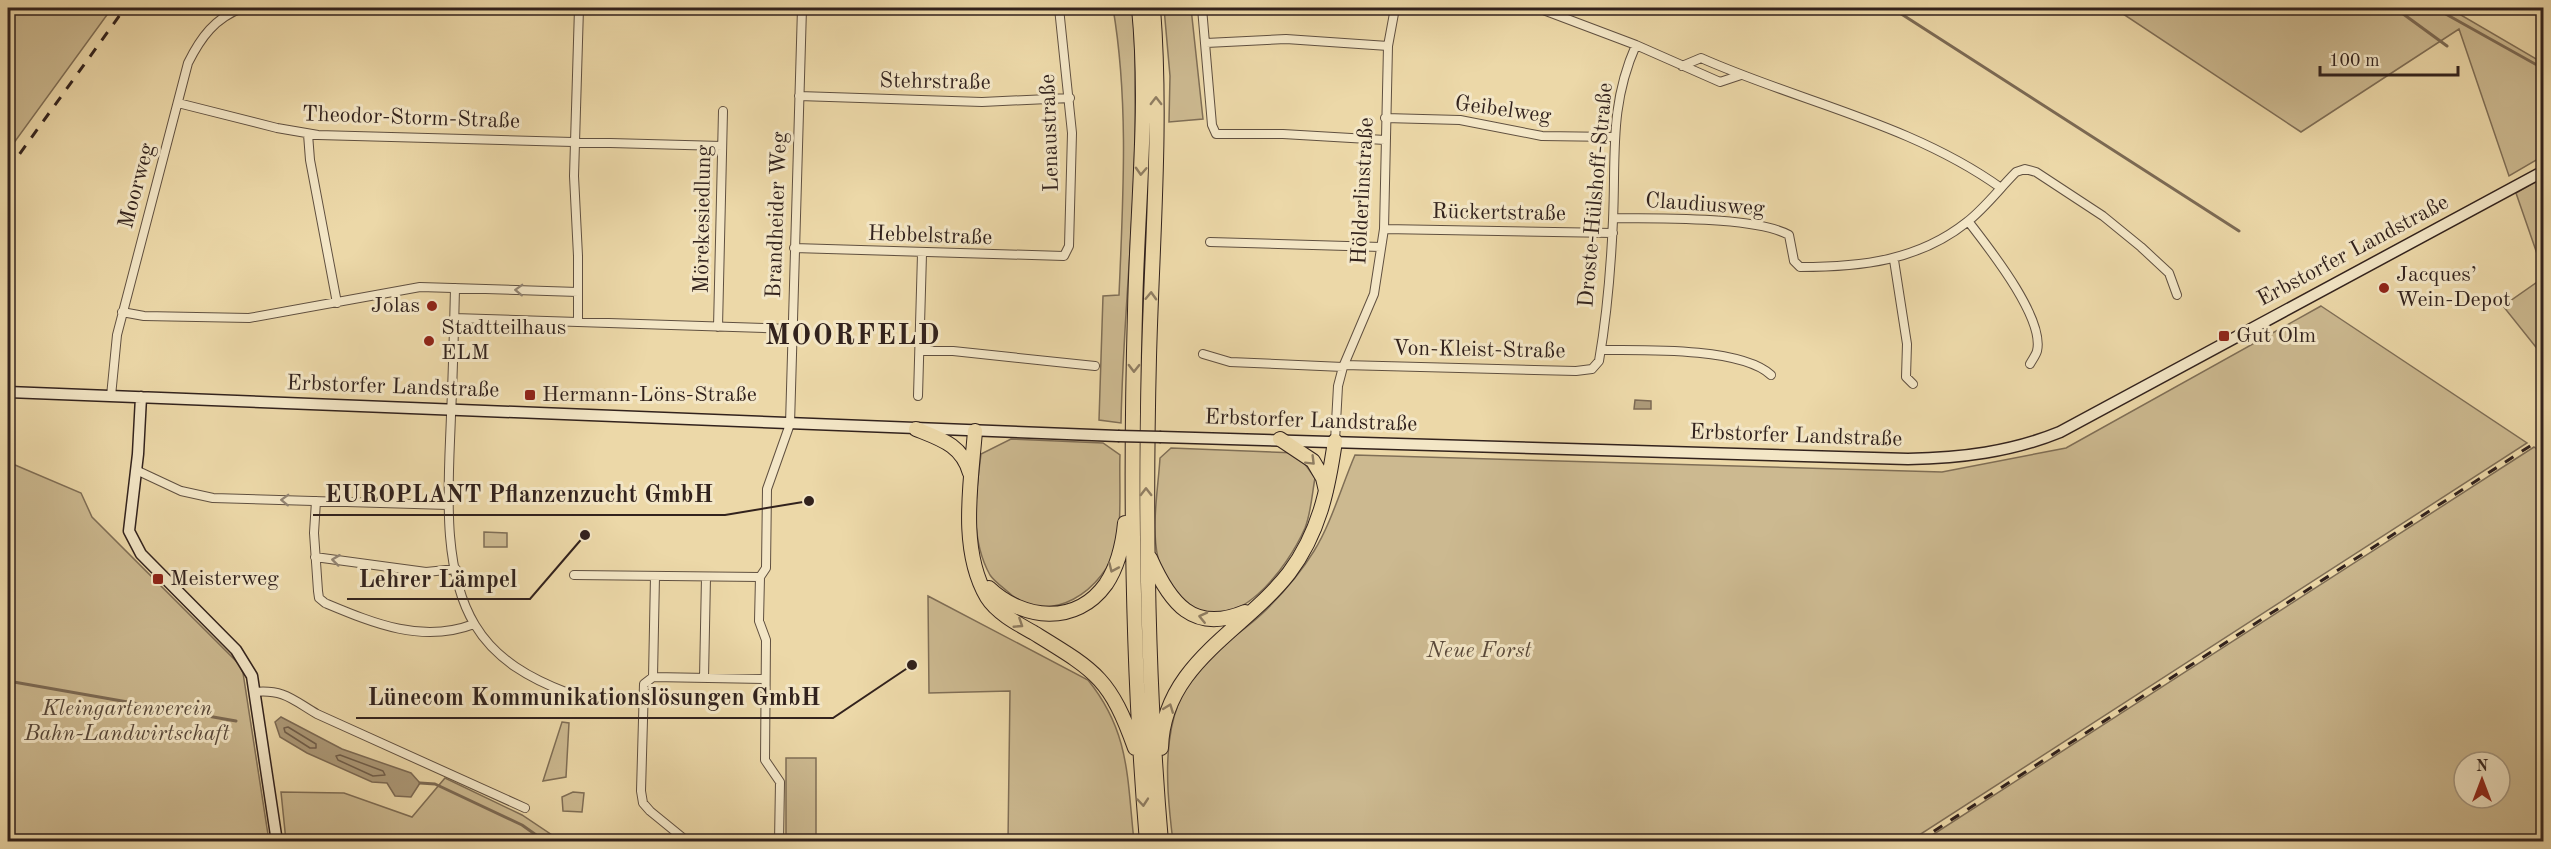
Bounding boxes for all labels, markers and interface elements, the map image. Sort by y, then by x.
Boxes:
scale bar [2320,39,2458,77]
text: 100 m [2329,52,2380,70]
street label: Stehrstraße [879,70,991,94]
street label: Lenaustraße [1037,74,1063,192]
street label: Droste-Hülshoff-Straße [1575,82,1617,308]
street label: Geibelweg [1453,92,1553,128]
one-way arrow [1150,97,1162,106]
street label: Theodor-Storm-Straße [302,103,520,133]
street label: Hölderlinstraße [1348,117,1378,265]
street label: Brandheider Weg [763,131,791,299]
street label: Moorweg [115,141,159,231]
street label: Mörekesiedlung [691,144,715,293]
one-way arrow [1134,166,1147,175]
street label: Claudiusweg [1644,190,1766,220]
street label: Erbstorfer Landstraße [2254,191,2452,311]
street label: Rückertstraße [1432,201,1566,225]
street label: Hebbelstraße [867,223,993,249]
place label: Jacques’ Wein-Depot [2396,264,2511,311]
marker: Jacques’ Wein-Depot [2377,281,2391,295]
one-way arrow [515,283,524,296]
one-way arrow [1144,292,1157,301]
place label: Jolas [371,295,420,317]
marker: Jolas [425,299,439,313]
place label: Stadtteilhaus ELM [441,317,566,364]
district label: MOORFELD [765,323,941,351]
place label: Gut Olm [2236,325,2316,347]
marker: Gut Olm [2217,329,2231,343]
marker: Stadtteilhaus ELM [422,334,436,348]
street label: Von-Kleist-Straße [1392,337,1566,363]
one-way arrow [1128,364,1140,373]
street label: Erbstorfer Landstraße [286,372,500,402]
place label: Hermann-Löns-Straße [542,384,757,406]
marker: Hermann-Löns-Straße [523,388,537,402]
street label: Erbstorfer Landstraße [1204,406,1418,436]
street label: Erbstorfer Landstraße [1689,421,1903,451]
one-way arrow [1304,454,1315,464]
callout: EUROPLANT Pflanzenzucht GmbH [313,473,725,515]
text: EUROPLANT Pflanzenzucht GmbH [325,484,713,508]
one-way arrow [1140,488,1152,497]
one-way arrow [280,494,289,507]
one-way arrow [331,554,340,567]
callout: Lehrer Lämpel [347,557,530,599]
one-way arrow [1109,562,1121,573]
place label: Meisterweg [170,568,279,590]
text: Lehrer Lämpel [359,569,517,593]
marker: Meisterweg [151,572,165,586]
one-way arrow [1198,612,1208,625]
one-way arrow [1012,617,1023,628]
park label: Neue Forst [1425,640,1532,662]
callout: Lünecom Kommunikationslösungen GmbH [356,676,833,718]
text: Lünecom Kommunikationslösungen GmbH [367,687,821,711]
park label: Kleingartenverein Bahn-Landwirtschaft [23,698,231,745]
one-way arrow [1162,703,1174,714]
north arrow [2452,750,2512,810]
text: N [2476,759,2489,775]
one-way arrow [1137,797,1150,806]

